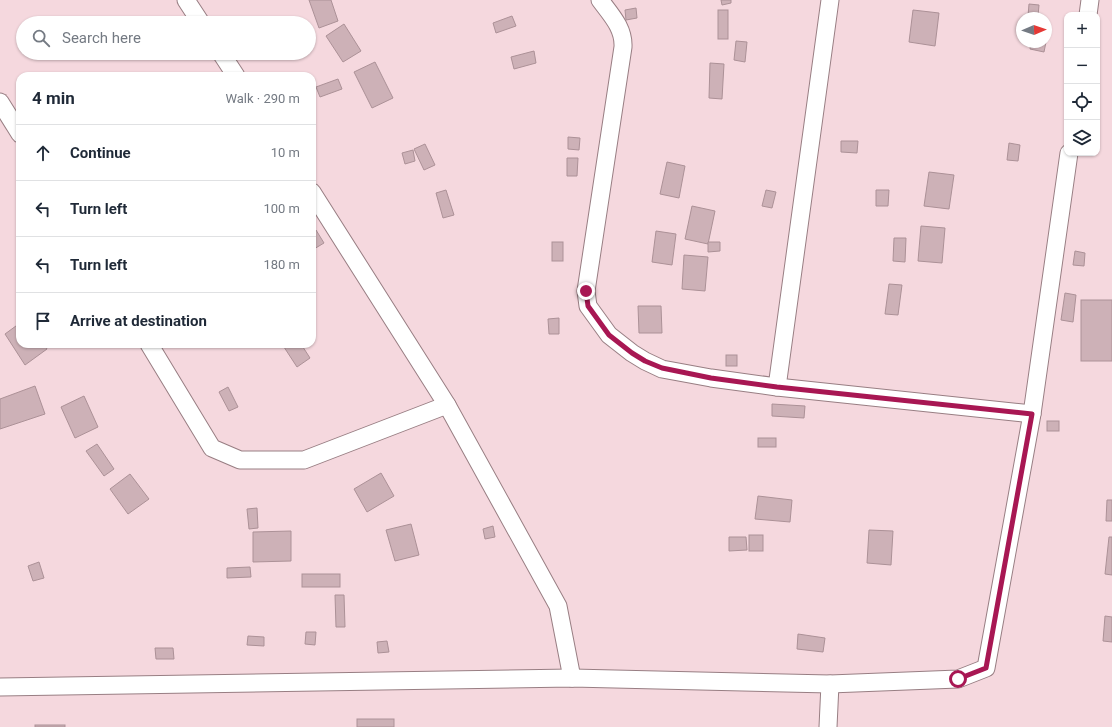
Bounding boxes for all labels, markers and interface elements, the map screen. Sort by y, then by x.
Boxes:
north arrow [1016,12,1052,48]
map controls [1064,12,1100,156]
button: + [1064,12,1100,48]
search box [16,16,316,60]
icon: search [30,27,52,49]
text: Search here [62,29,141,47]
button: − [1064,48,1100,84]
button: locate [1064,84,1100,120]
text: 4 min [32,88,75,108]
text: Walk · 290 m [225,91,300,106]
button: layers [1064,120,1100,156]
icon: ahead [32,142,54,164]
text: Continue [70,144,131,162]
text: 10 m [271,145,300,160]
icon: left [32,198,54,220]
text: Turn left [70,200,127,218]
text: 100 m [263,201,300,216]
icon: left [32,254,54,276]
text: Turn left [70,256,127,274]
text: 180 m [263,257,300,272]
route end [577,282,595,300]
icon: arrive [32,310,54,332]
text: Arrive at destination [70,312,207,330]
route start [949,670,967,688]

